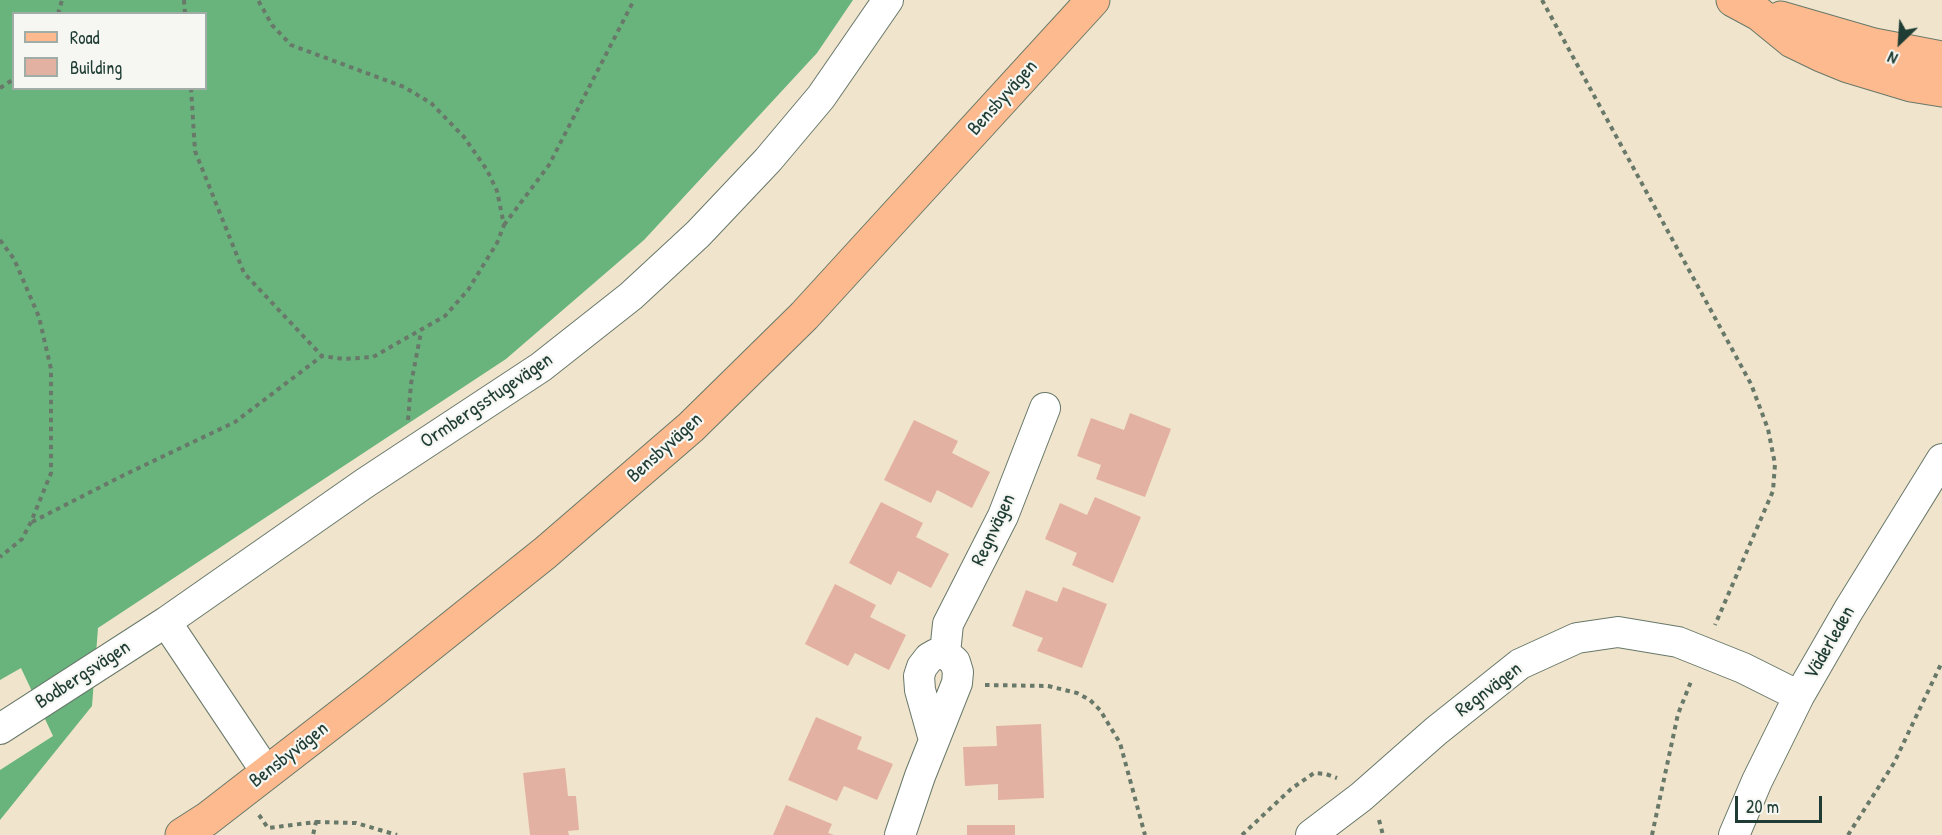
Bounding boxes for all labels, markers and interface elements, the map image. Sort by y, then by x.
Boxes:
legend [12,12,207,90]
north arrow [1870,12,1930,72]
text: Road [70,25,100,50]
text: N [1884,47,1901,70]
text: Building [70,55,122,80]
street label: Bensbyvägen [963,55,1043,141]
street label: Ormbergsstugevägen [416,348,558,454]
street label: Bensbyvägen [622,408,708,488]
street label: Regnvägen [967,490,1021,570]
street label: Väderleden [1799,602,1861,684]
street label: Bodbergsvägen [31,635,135,715]
street label: Regnvägen [1451,657,1527,723]
street label: Bensbyvägen [245,717,333,793]
scale bar [1738,784,1825,822]
text: 20 m [1746,794,1779,819]

